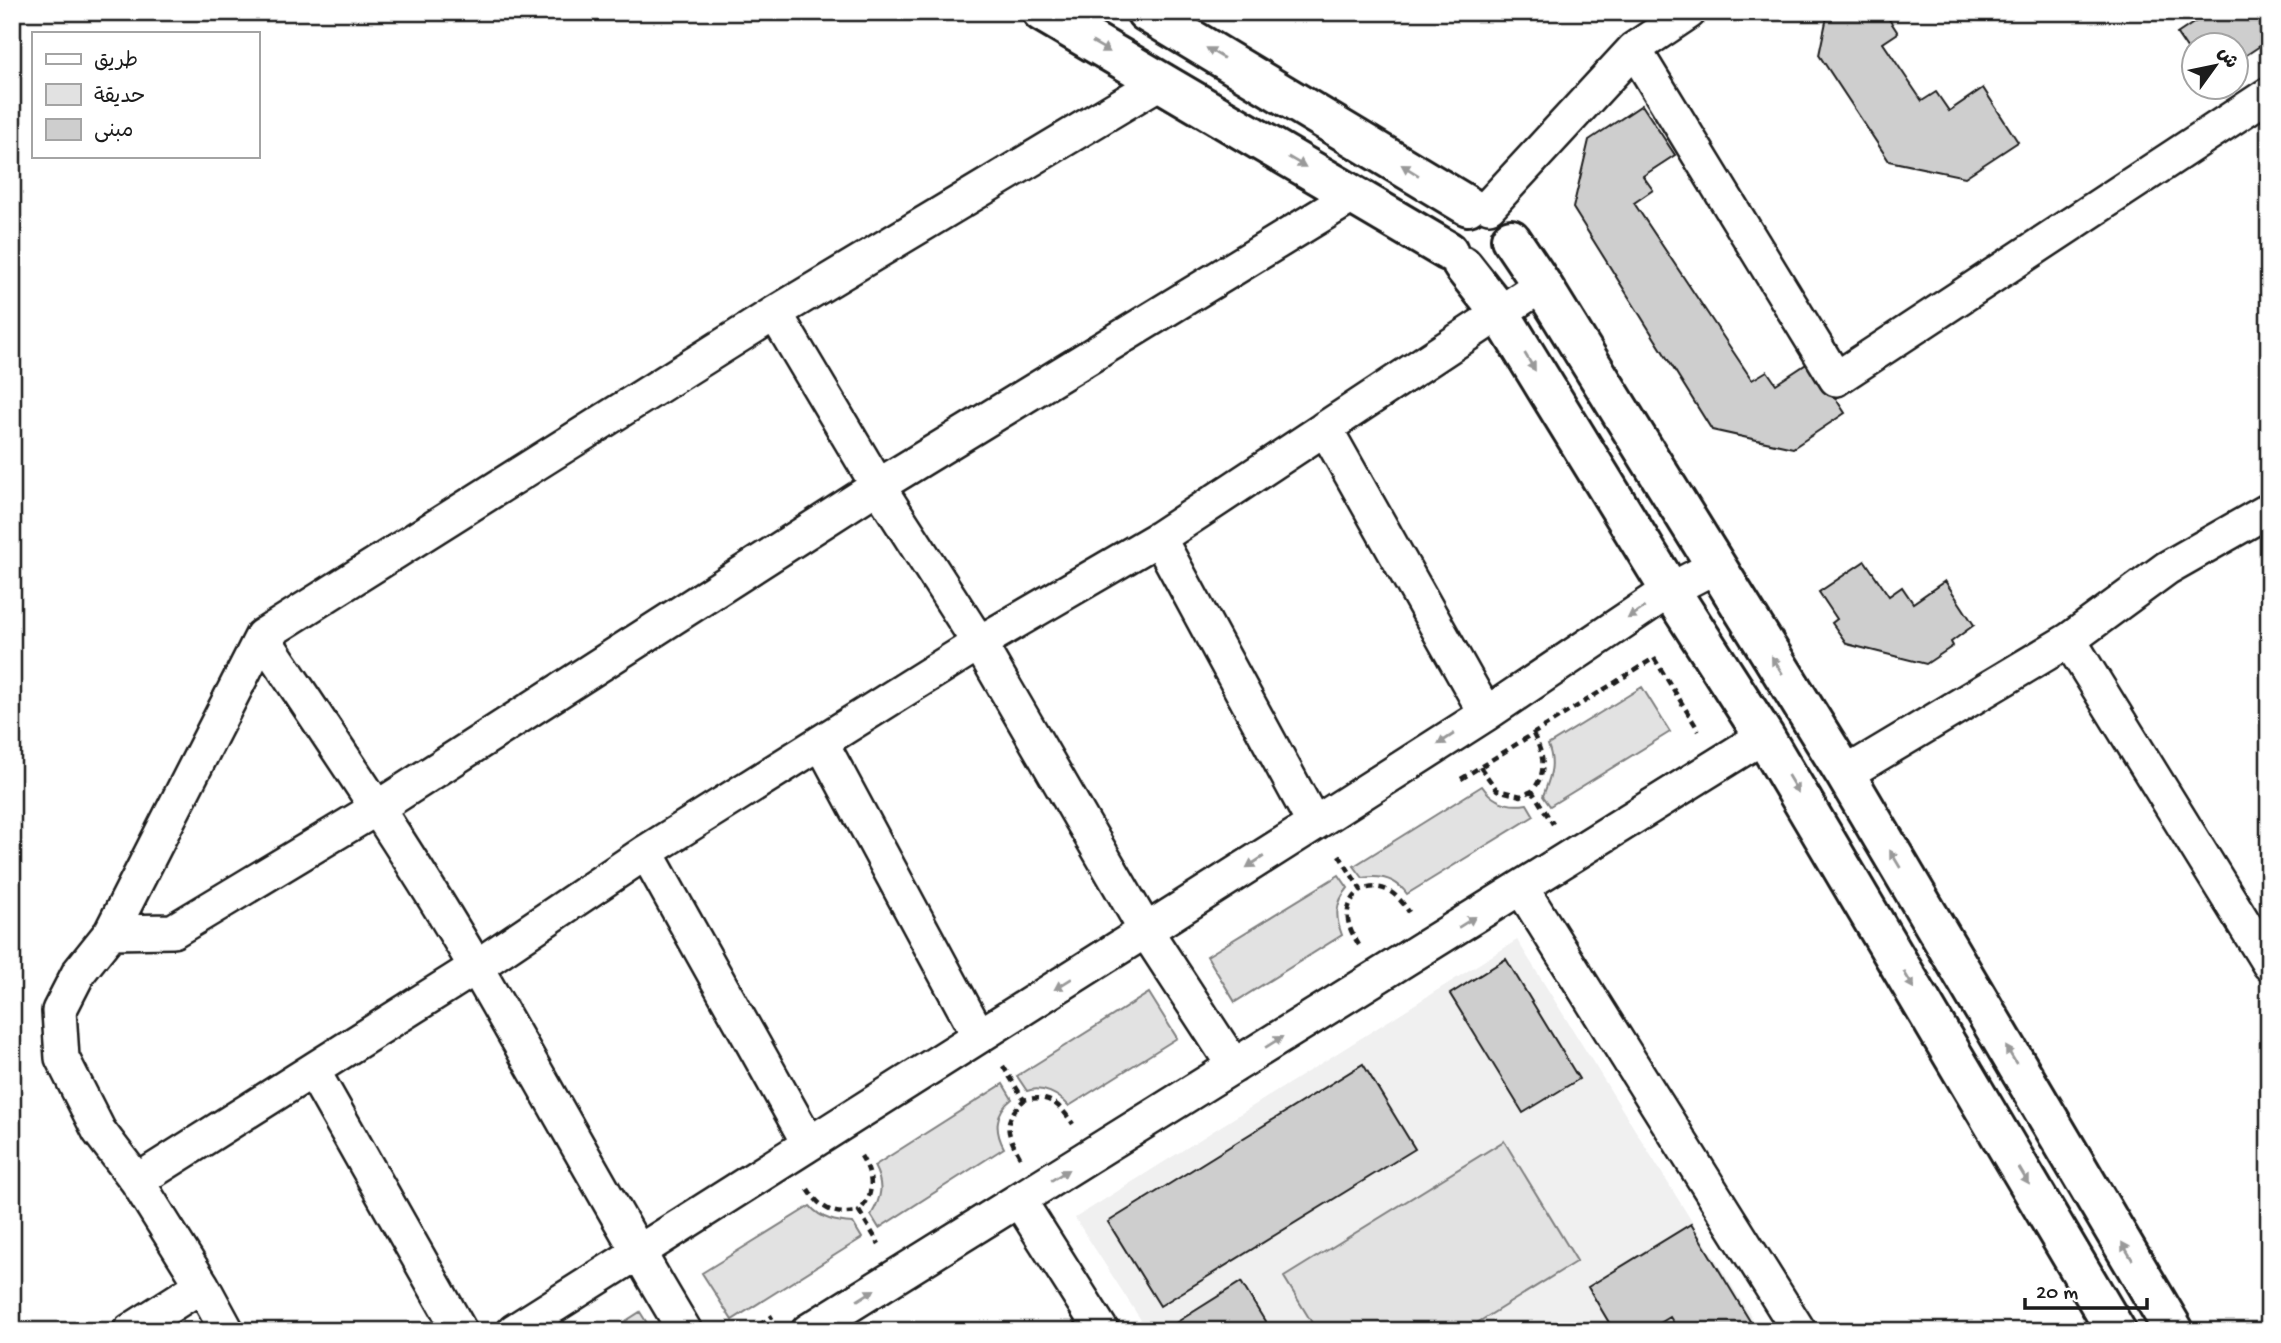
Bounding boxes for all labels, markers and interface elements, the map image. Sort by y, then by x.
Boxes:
legend [32,32,259,158]
north arrow [2180,32,2250,102]
one-way arrow [1091,41,1110,53]
text: ش [2211,44,2242,74]
one-way arrow [1205,47,1224,59]
text: طريق [94,50,138,75]
text: حديقة [94,86,145,111]
text: مبنى [94,120,133,145]
one-way arrow [1287,156,1306,168]
one-way arrow [1400,164,1419,177]
one-way arrow [1524,353,1537,372]
one-way arrow [1627,606,1645,620]
one-way arrow [1771,655,1784,675]
one-way arrow [1437,732,1456,745]
one-way arrow [1787,774,1799,794]
one-way arrow [1889,850,1902,869]
one-way arrow [1245,855,1264,868]
one-way arrow [1458,916,1477,929]
one-way arrow [1902,970,1915,989]
one-way arrow [1053,977,1072,990]
one-way arrow [1264,1036,1283,1048]
one-way arrow [2005,1046,2017,1065]
one-way arrow [2018,1166,2031,1185]
one-way arrow [1050,1168,1069,1181]
one-way arrow [2121,1241,2133,1260]
scale bar [2025,1266,2148,1310]
text: 20 m [2036,1282,2078,1307]
one-way arrow [857,1288,876,1301]

